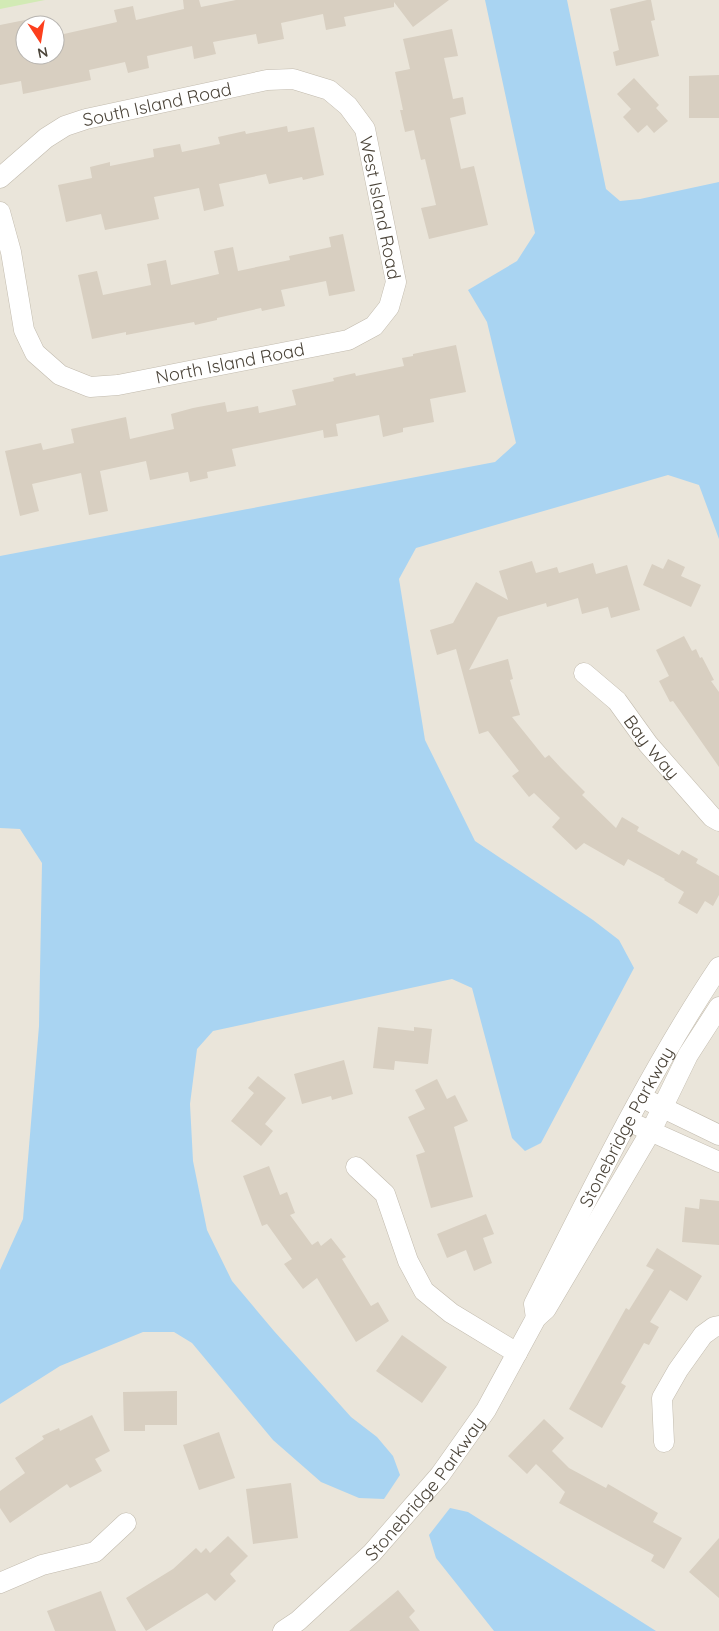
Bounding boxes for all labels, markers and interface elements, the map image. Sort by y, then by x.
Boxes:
north arrow [15,15,65,65]
text: N [36,43,50,63]
street label: South Island Road [80,77,233,131]
street label: West Island Road [355,134,407,281]
street label: North Island Road [154,337,306,389]
street label: Bay Way [619,710,685,784]
street label: Stonebridge Parkway [574,1042,679,1211]
street label: Stonebridge Parkway [360,1412,490,1566]

